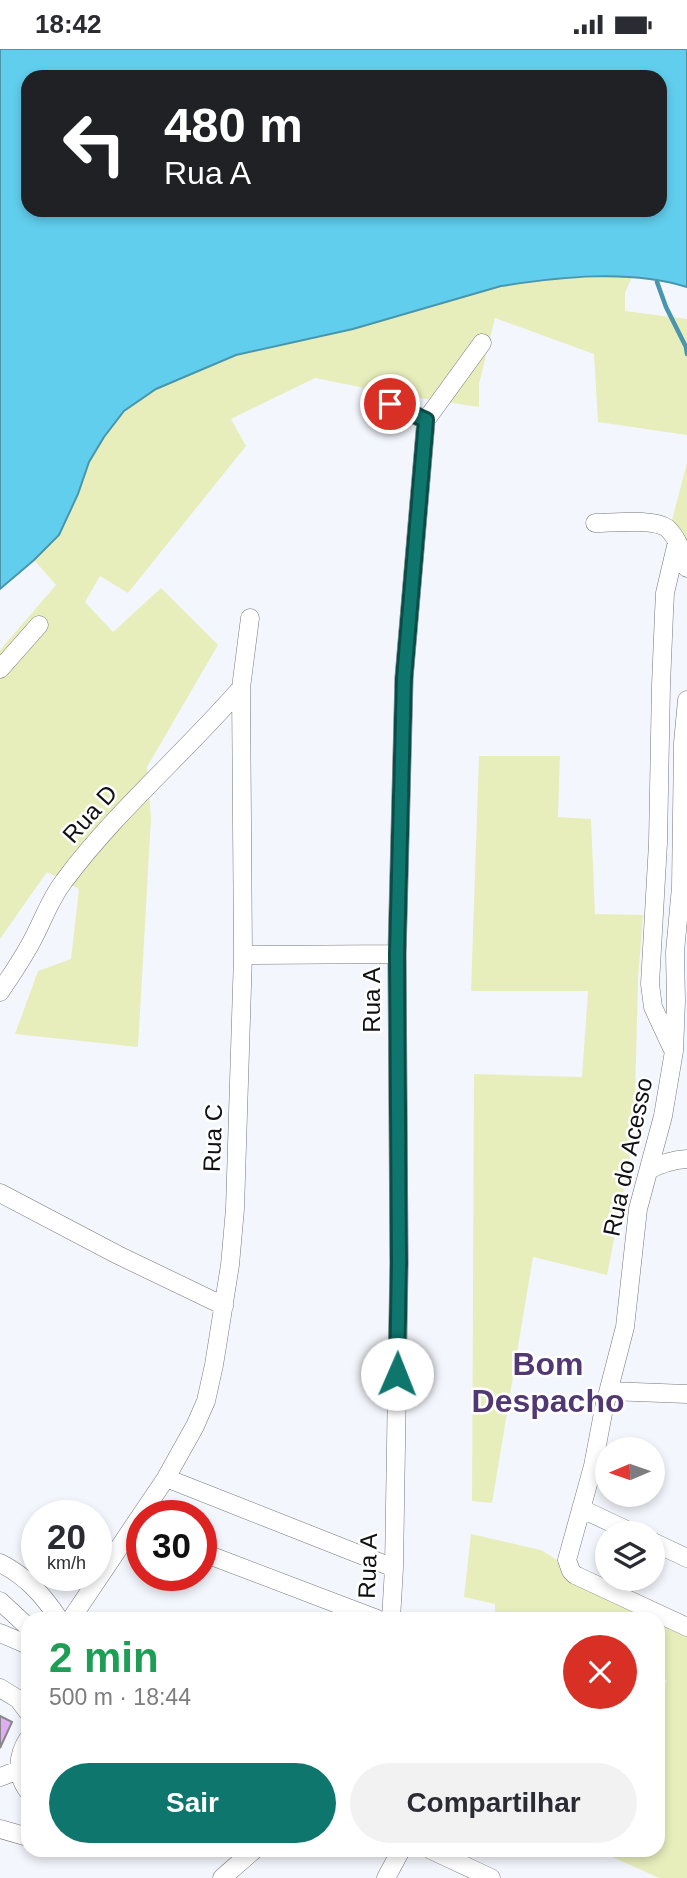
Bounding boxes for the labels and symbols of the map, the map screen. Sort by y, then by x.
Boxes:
pin [360,374,420,434]
street label: Rua D [57,779,122,848]
street label: Rua A [358,967,385,1033]
street label: Rua do Acesso [598,1075,657,1239]
street label: Rua C [198,1104,227,1172]
position arrow [360,1337,434,1411]
district label: Bom Despacho [472,1346,624,1419]
north arrow [595,1437,665,1507]
speed limit sign: 30 [126,1500,217,1591]
street label: Rua A [353,1533,382,1599]

